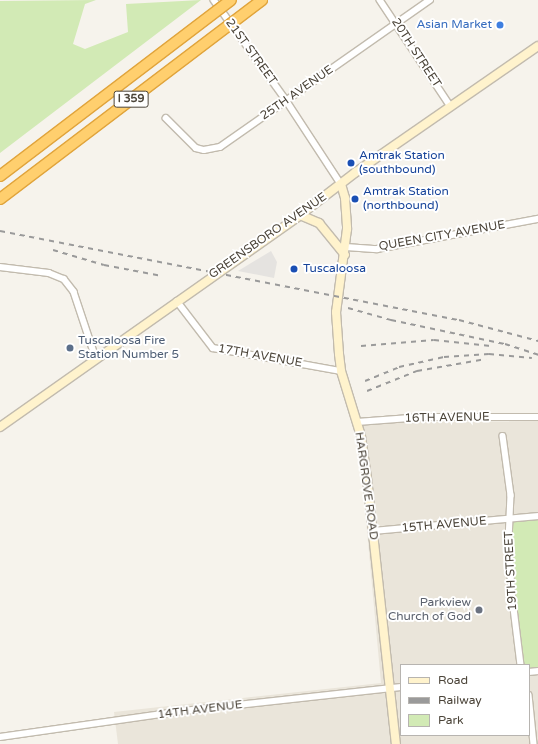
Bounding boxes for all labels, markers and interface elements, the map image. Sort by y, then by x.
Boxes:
street label: 21ST STREET [222,16,280,88]
street label: 20TH STREET [388,16,444,90]
place label: Asian Market [416,18,492,32]
marker: Asian Market [495,20,505,30]
street label: 25TH AVENUE [258,63,336,123]
road number: I 359 [113,90,149,108]
place label: Amtrak Station (southbound) [359,149,445,177]
marker: Amtrak Station (southbound) [346,158,356,168]
place label: Amtrak Station (northbound) [363,185,449,213]
street label: GREENSBORO AVENUE [206,190,330,282]
marker: Amtrak Station (northbound) [350,194,360,204]
street label: QUEEN CITY AVENUE [378,218,506,254]
place label: Tuscaloosa [303,262,366,276]
marker: Tuscaloosa [288,263,300,275]
place label: Tuscaloosa Fire Station Number 5 [78,334,179,362]
street label: 17TH AVENUE [217,341,303,371]
marker: Tuscaloosa Fire Station Number 5 [65,343,75,353]
street label: 16TH AVENUE [404,410,490,426]
street label: HARGROVE ROAD [351,431,381,541]
street label: 15TH AVENUE [401,514,487,536]
street label: 19TH STREET [502,531,520,611]
place label: Parkview Church of God [388,596,471,624]
marker: Parkview Church of God [474,605,484,615]
legend [400,664,530,736]
text: Road [438,673,468,687]
text: Railway [438,693,482,707]
street label: 14TH AVENUE [157,698,243,722]
text: Park [438,713,464,727]

